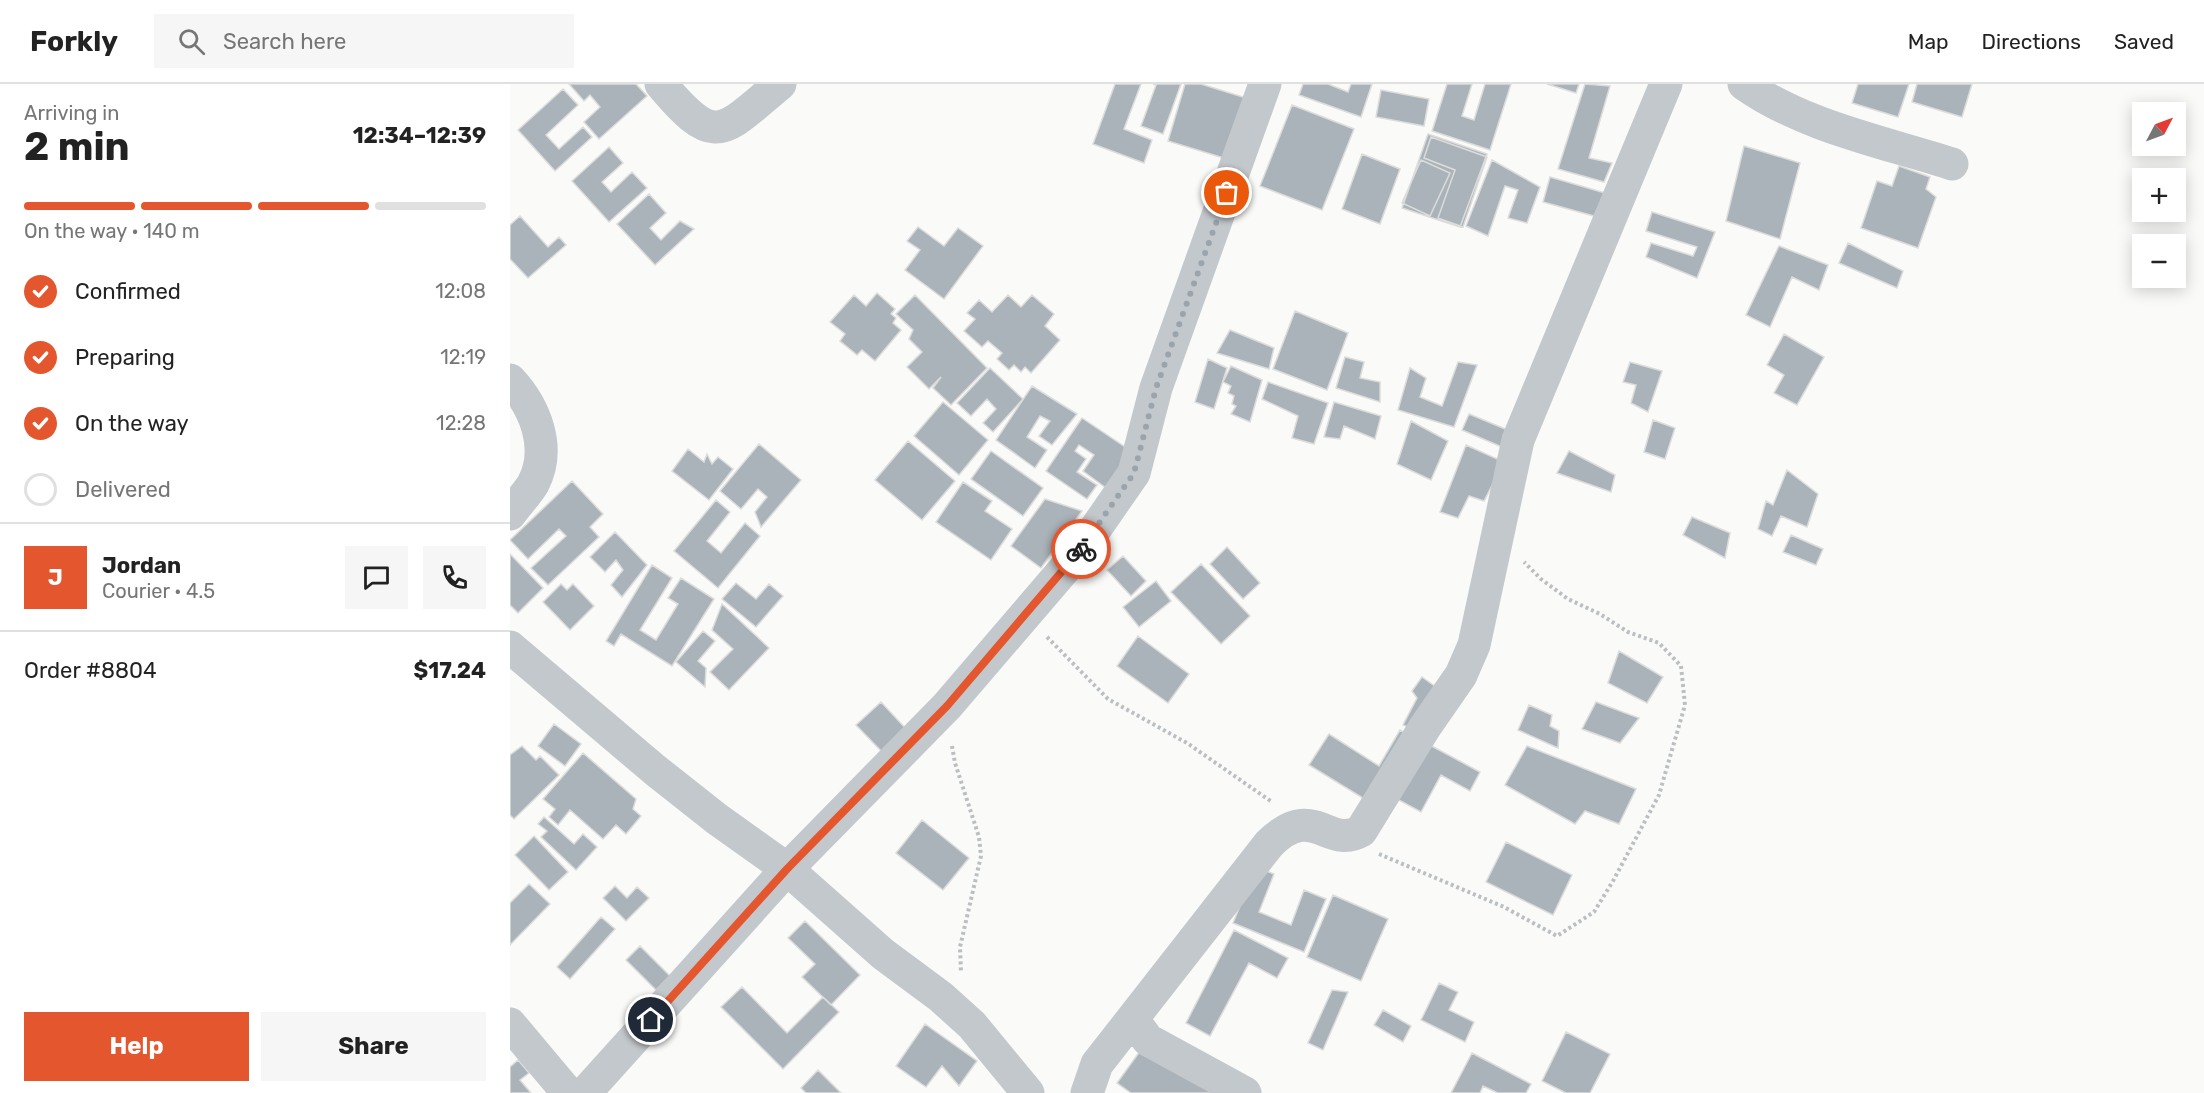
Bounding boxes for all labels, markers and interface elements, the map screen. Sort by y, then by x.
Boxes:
search box [154,14,574,68]
text: Forkly [30,25,118,58]
icon: search [175,25,208,58]
text: Search here [223,28,346,55]
text: Map [1908,29,1949,54]
text: Directions [1982,29,2081,54]
text: Saved [2114,29,2174,54]
text: Arriving in [24,101,119,125]
north arrow [2132,102,2186,156]
map controls [2132,102,2186,288]
text: 12:34–12:39 [353,122,486,149]
text: 2 min [24,124,130,170]
pin [1201,167,1252,218]
button: + [2132,168,2186,222]
icon: bag [1210,176,1243,209]
text: On the way · 140 m [24,219,200,243]
button: − [2132,234,2186,288]
icon: check [24,275,57,308]
text: Confirmed [75,278,181,305]
text: 12:08 [435,279,486,303]
icon: check [24,341,57,374]
text: Preparing [75,344,175,371]
text: 12:19 [440,345,486,369]
icon: check [24,407,57,440]
text: On the way [75,410,189,437]
text: 12:28 [436,411,486,435]
text: Delivered [75,476,171,503]
courier [1051,519,1111,579]
icon: bike [1065,533,1098,566]
button: chat [345,546,408,609]
button: phone [423,546,486,609]
text: Jordan [102,552,181,579]
text: J [48,564,63,591]
text: Courier · 4.5 [102,579,215,603]
text: Order #8804 [24,657,157,684]
text: $17.24 [414,657,486,684]
pin [625,994,676,1045]
icon: home [634,1003,667,1036]
button: Help [24,1012,249,1081]
button: Share [261,1012,486,1081]

